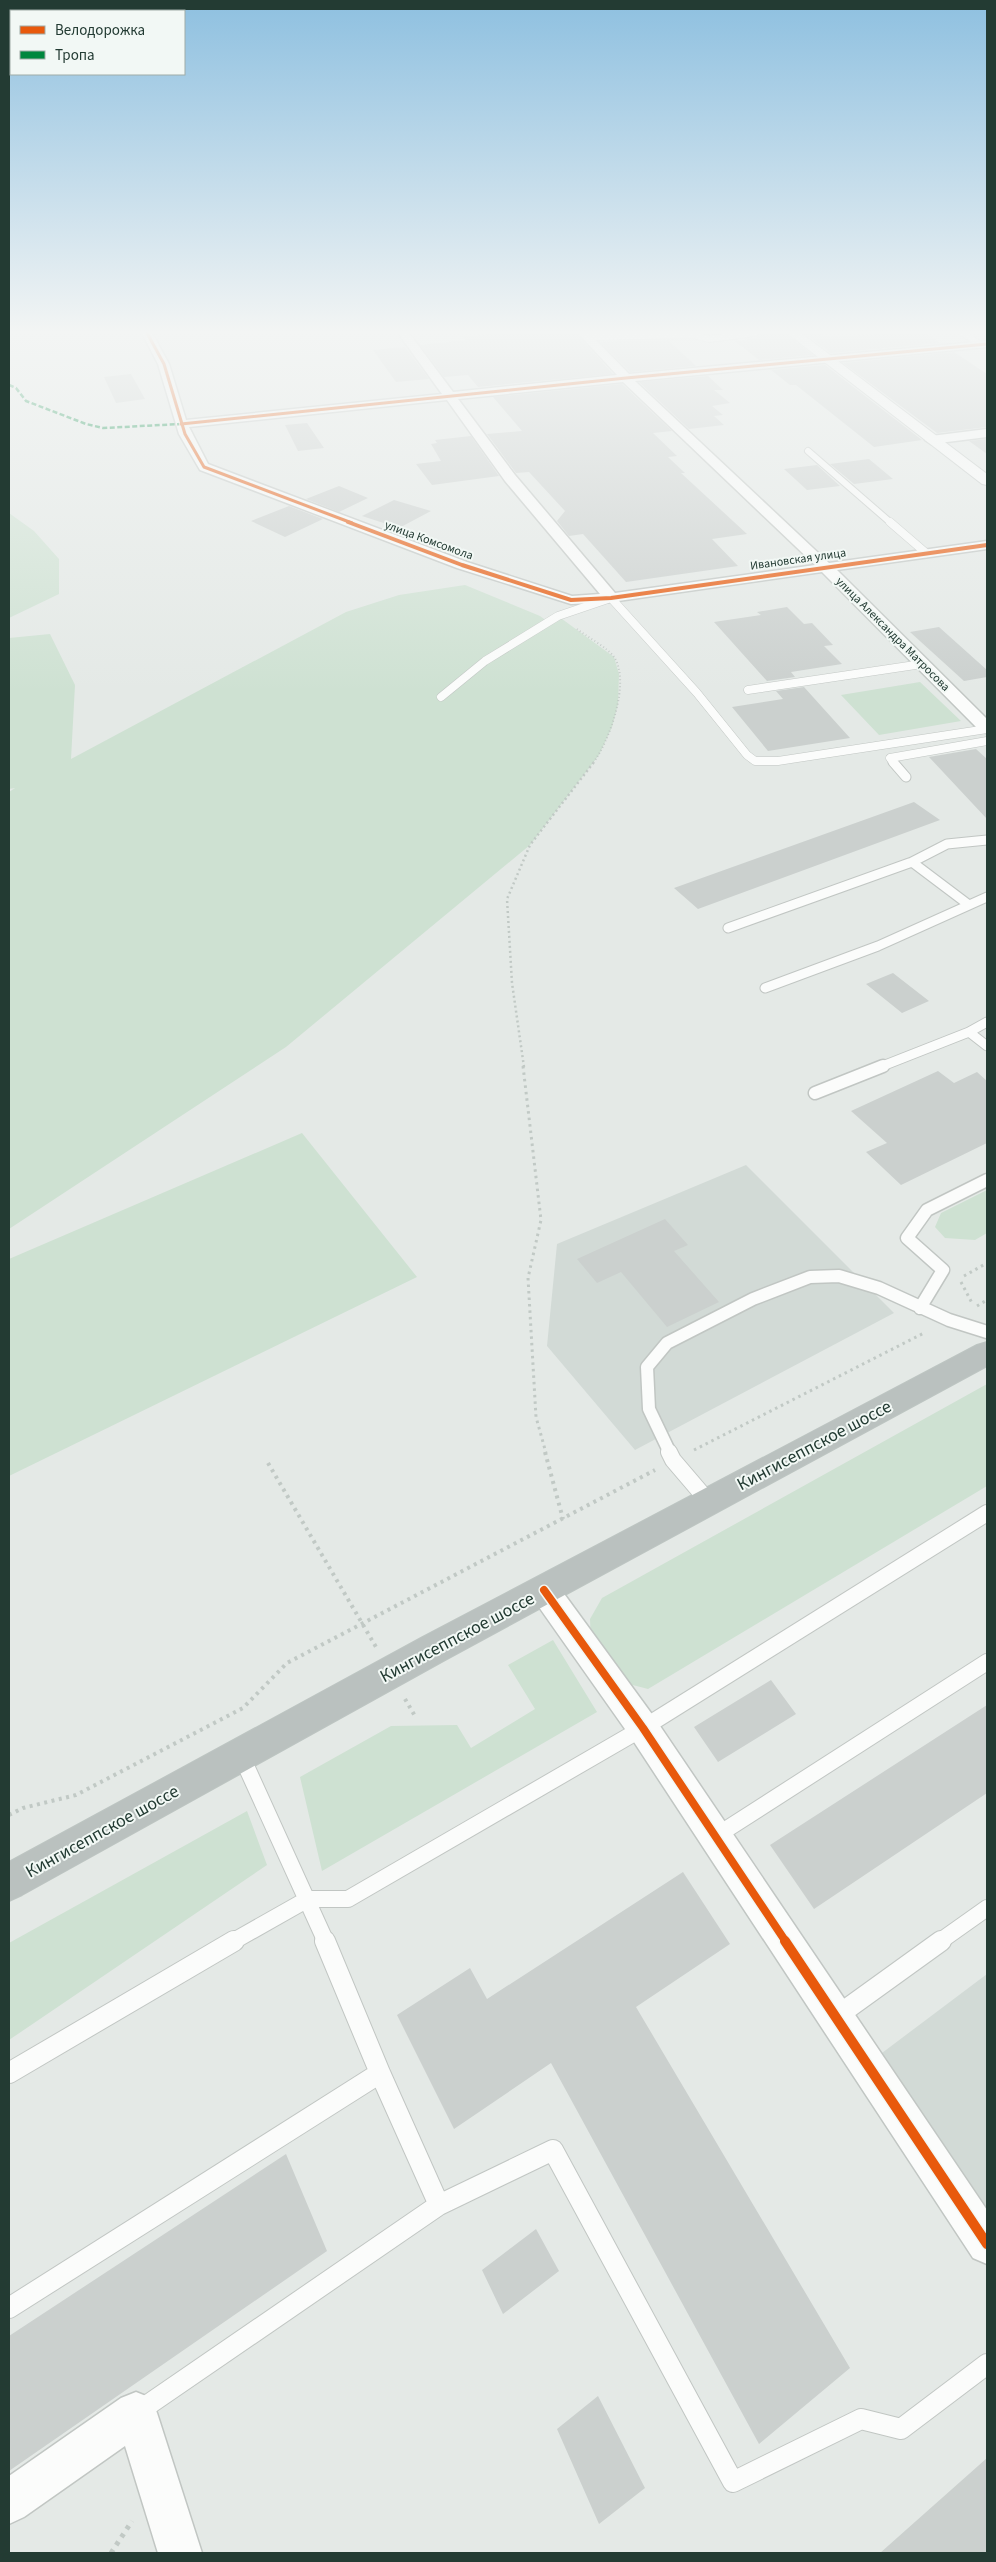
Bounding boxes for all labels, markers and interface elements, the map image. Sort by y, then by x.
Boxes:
legend [10,10,185,75]
text: Велодорожка [55,20,145,41]
text: Тропа [55,45,95,66]
street label: улица Комсомола [382,517,475,564]
street label: Ивановская улица [749,544,847,575]
street label: улица Александра Матросова [832,573,954,695]
street label: Кингисеппское шоссе [732,1394,896,1497]
street label: Кингисеппское шоссе [375,1586,539,1689]
street label: Кингисеппское шоссе [21,1779,184,1884]

